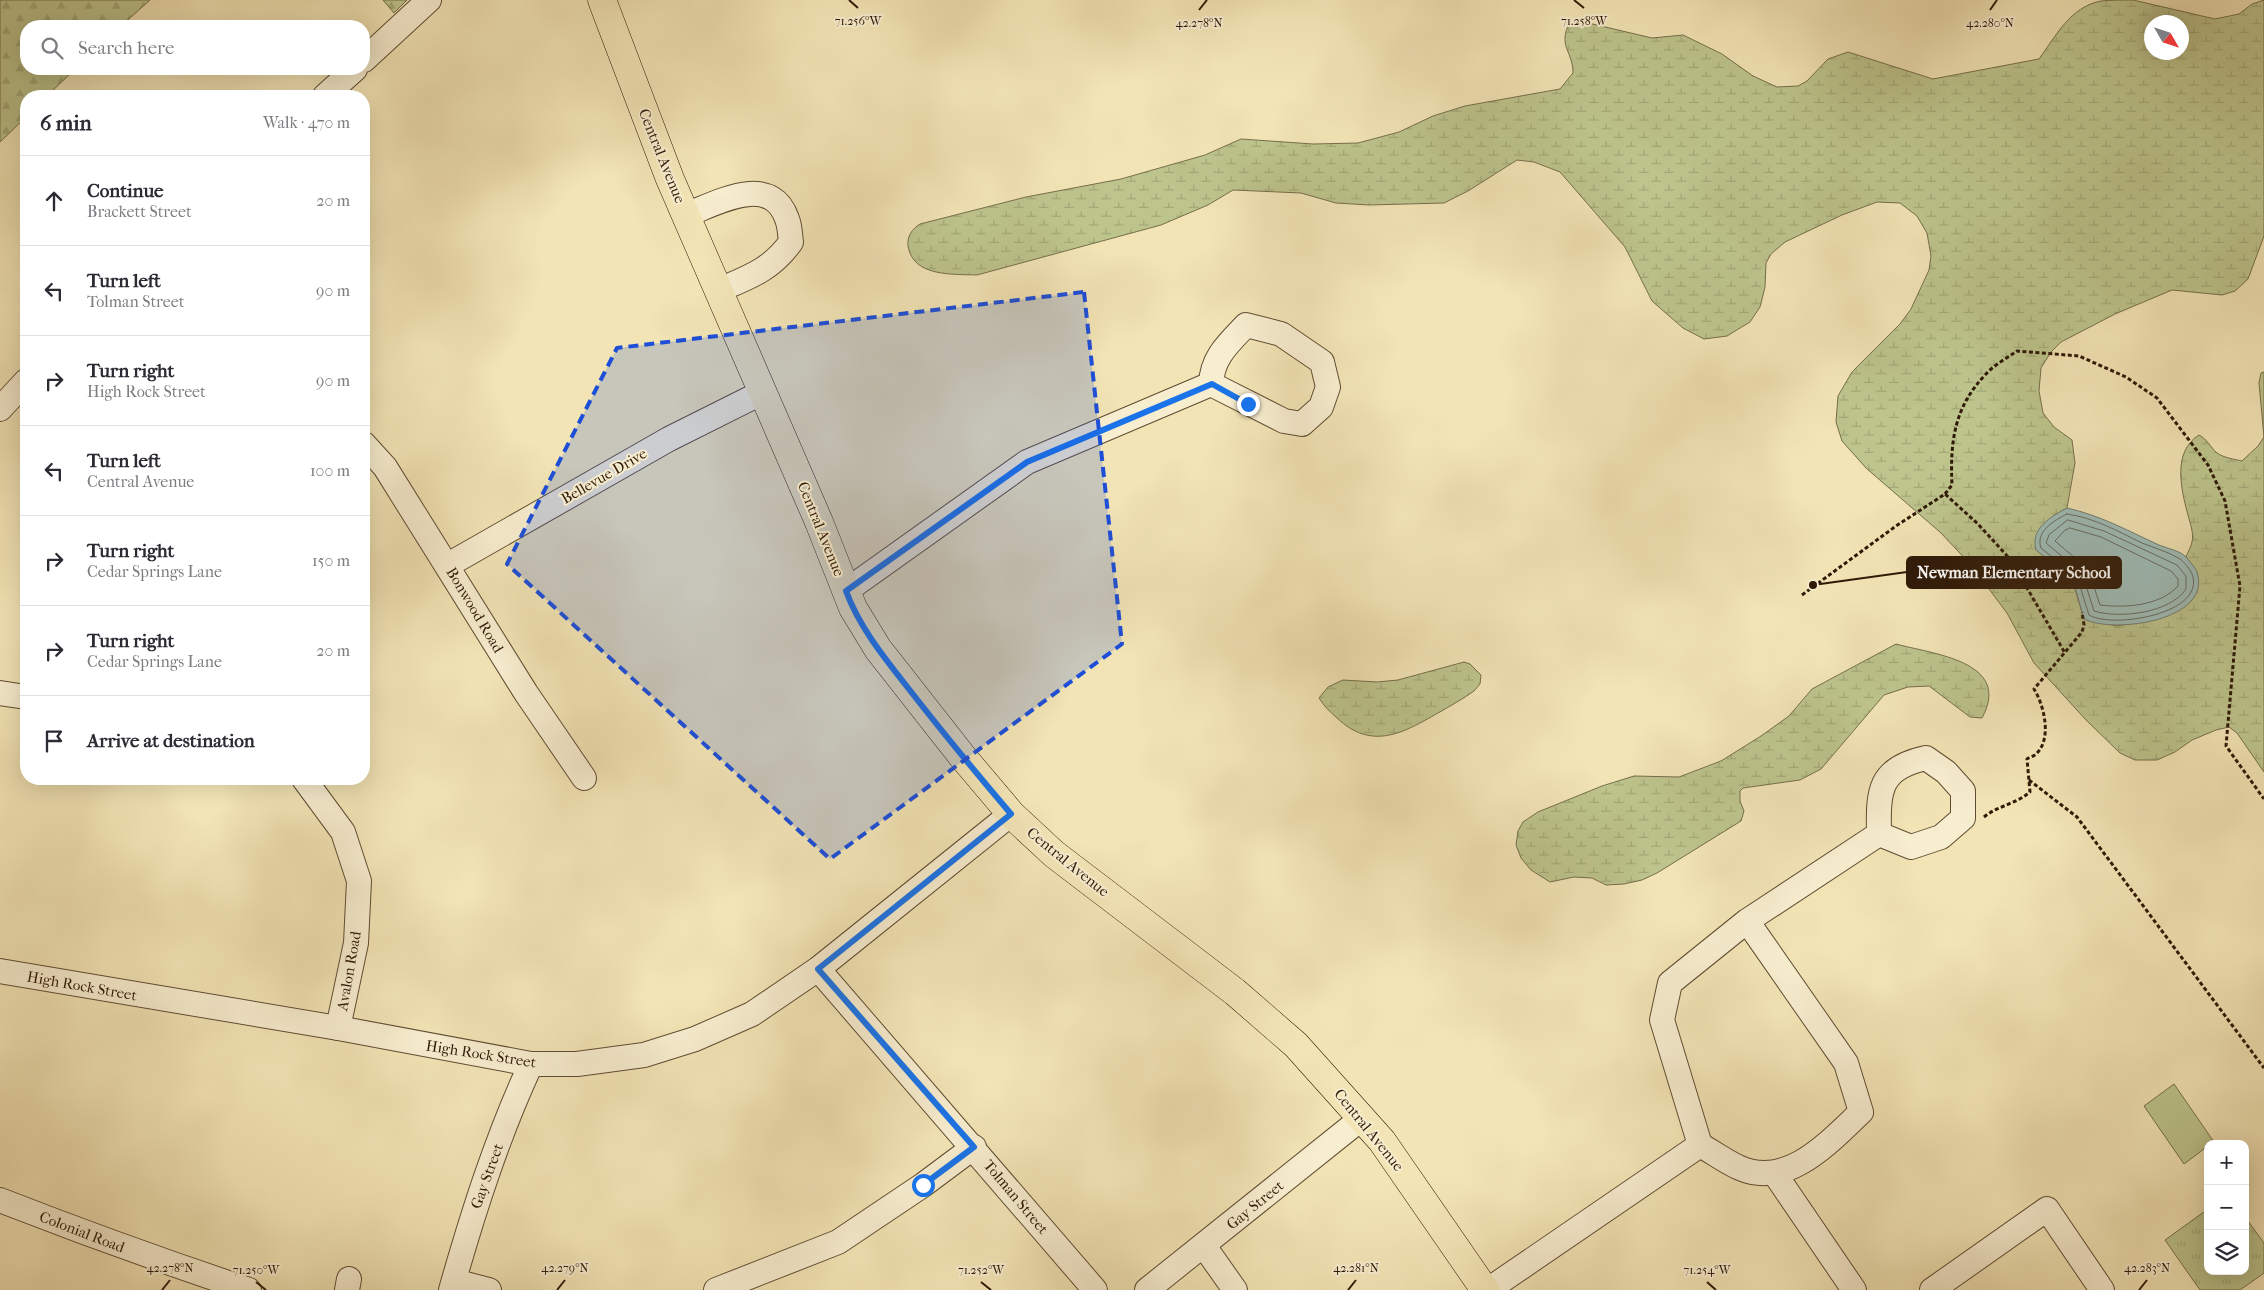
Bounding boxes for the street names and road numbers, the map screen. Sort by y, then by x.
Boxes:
street label: Central Avenue [635,106,689,207]
street label: Bellevue Drive [558,444,650,508]
street label: Central Avenue [794,479,848,580]
street label: Bonwood Road [442,564,508,657]
street label: Central Avenue [1023,823,1113,901]
street label: Avalon Road [333,929,365,1013]
street label: High Rock Street [26,967,139,1005]
street label: High Rock Street [425,1036,538,1072]
street label: Central Avenue [1330,1085,1408,1175]
street label: Gay Street [467,1140,507,1211]
street label: Tolman Street [980,1156,1053,1238]
street label: Gay Street [1223,1176,1288,1233]
street label: Colonial Road [37,1207,128,1257]

